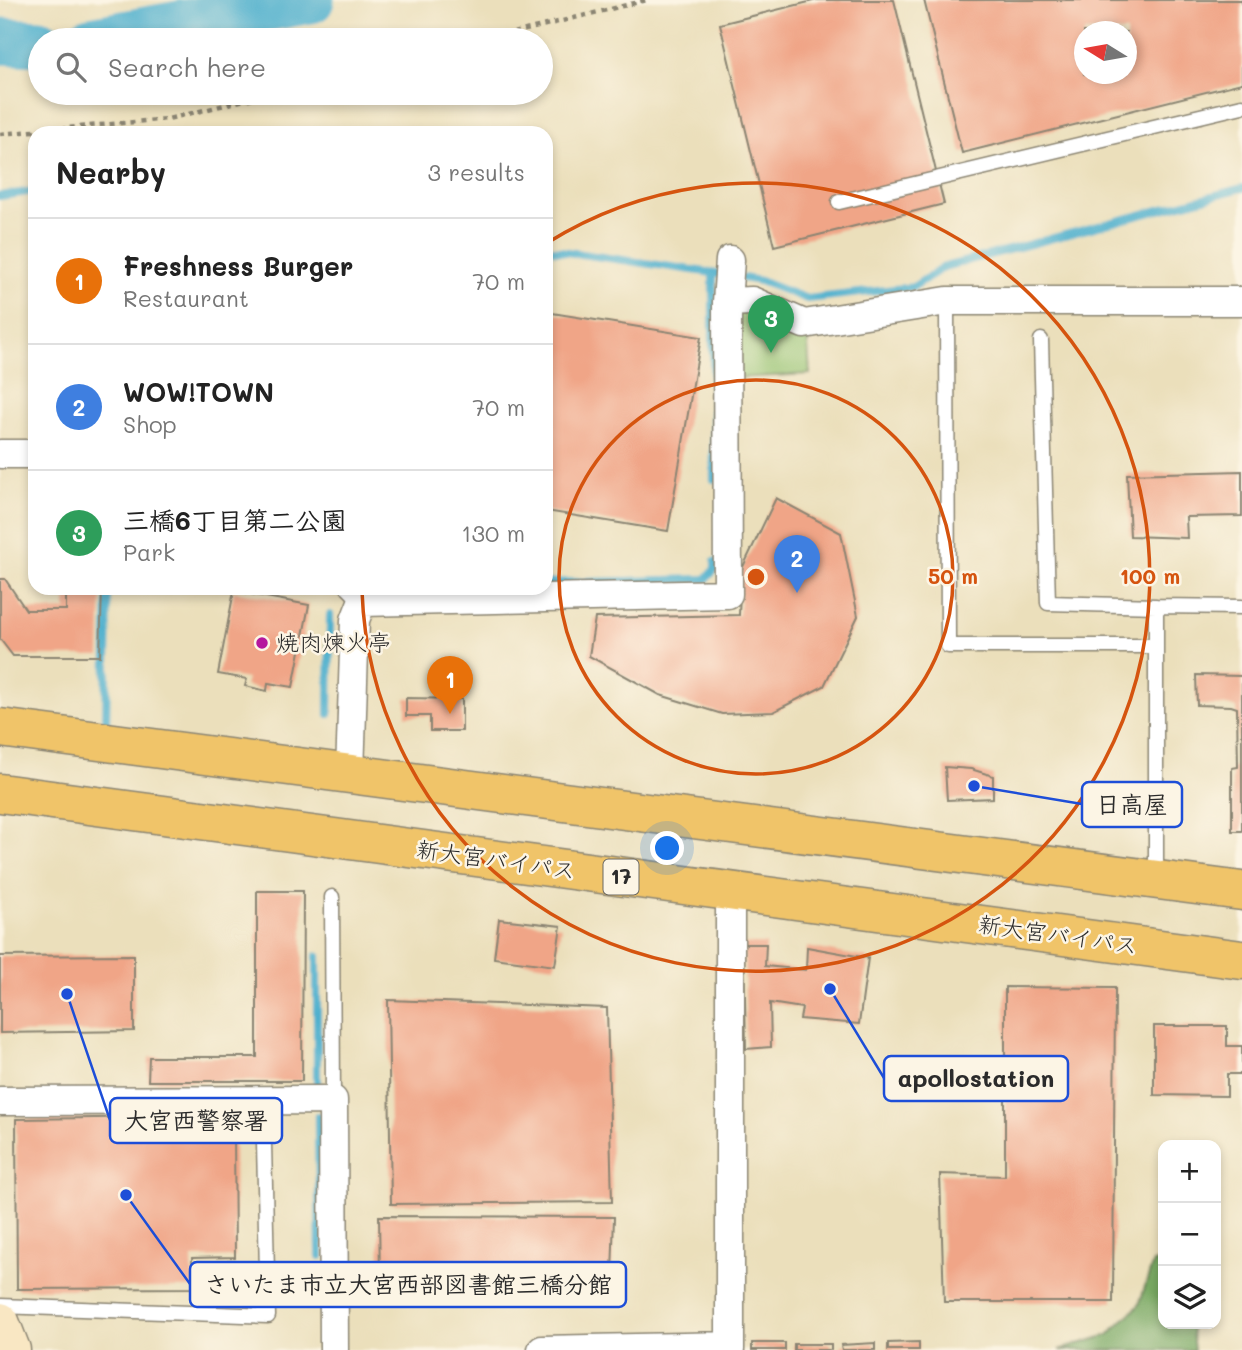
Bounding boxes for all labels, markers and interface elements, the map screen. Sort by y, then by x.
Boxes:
north arrow [1074,21,1137,84]
search box [28,28,553,105]
icon: search [52,48,90,86]
text: Search here [108,50,266,84]
text: Nearby [56,152,166,192]
text: 3 results [428,157,525,187]
text: Freshness Burger [123,249,353,283]
text: 1 [74,266,84,296]
text: 70 m [472,266,525,296]
text: Restaurant [123,283,249,313]
pin: 3 [748,295,794,353]
text: WOW!TOWN [123,375,274,409]
text: 2 [73,392,85,422]
text: 70 m [472,392,525,422]
text: Shop [123,409,177,439]
text: 三橋6丁目第二公園 [123,503,347,537]
text: 3 [72,518,86,548]
text: 130 m [461,518,525,548]
pin: 2 [774,535,820,593]
text: Park [123,537,175,567]
text: 50 m [928,562,978,589]
text: 100 m [1120,562,1180,589]
centre of rings [744,565,768,589]
place label: 焼肉煉火亭 [276,627,391,657]
marker: 焼肉煉火亭 [254,635,270,651]
pin: 1 [427,656,473,714]
callout: 日高屋 [1082,782,1182,827]
text: 日高屋 [1096,788,1168,819]
your location [650,831,684,865]
street label: 新大宮バイパス [415,833,578,885]
road number: 17 [604,860,638,894]
street label: 新大宮バイパス [977,908,1140,960]
callout: apollostation [884,1056,1068,1101]
text: apollostation [898,1062,1054,1093]
callout: 大宮西警察署 [110,1098,282,1143]
text: 大宮西警察署 [124,1104,268,1135]
map controls [1158,1140,1221,1329]
button: + [1158,1140,1221,1203]
button: − [1158,1203,1221,1266]
callout: さいたま市立大宮西部図書館三橋分館 [190,1262,626,1307]
button: layers [1158,1266,1221,1329]
text: さいたま市立大宮西部図書館三橋分館 [204,1268,612,1299]

